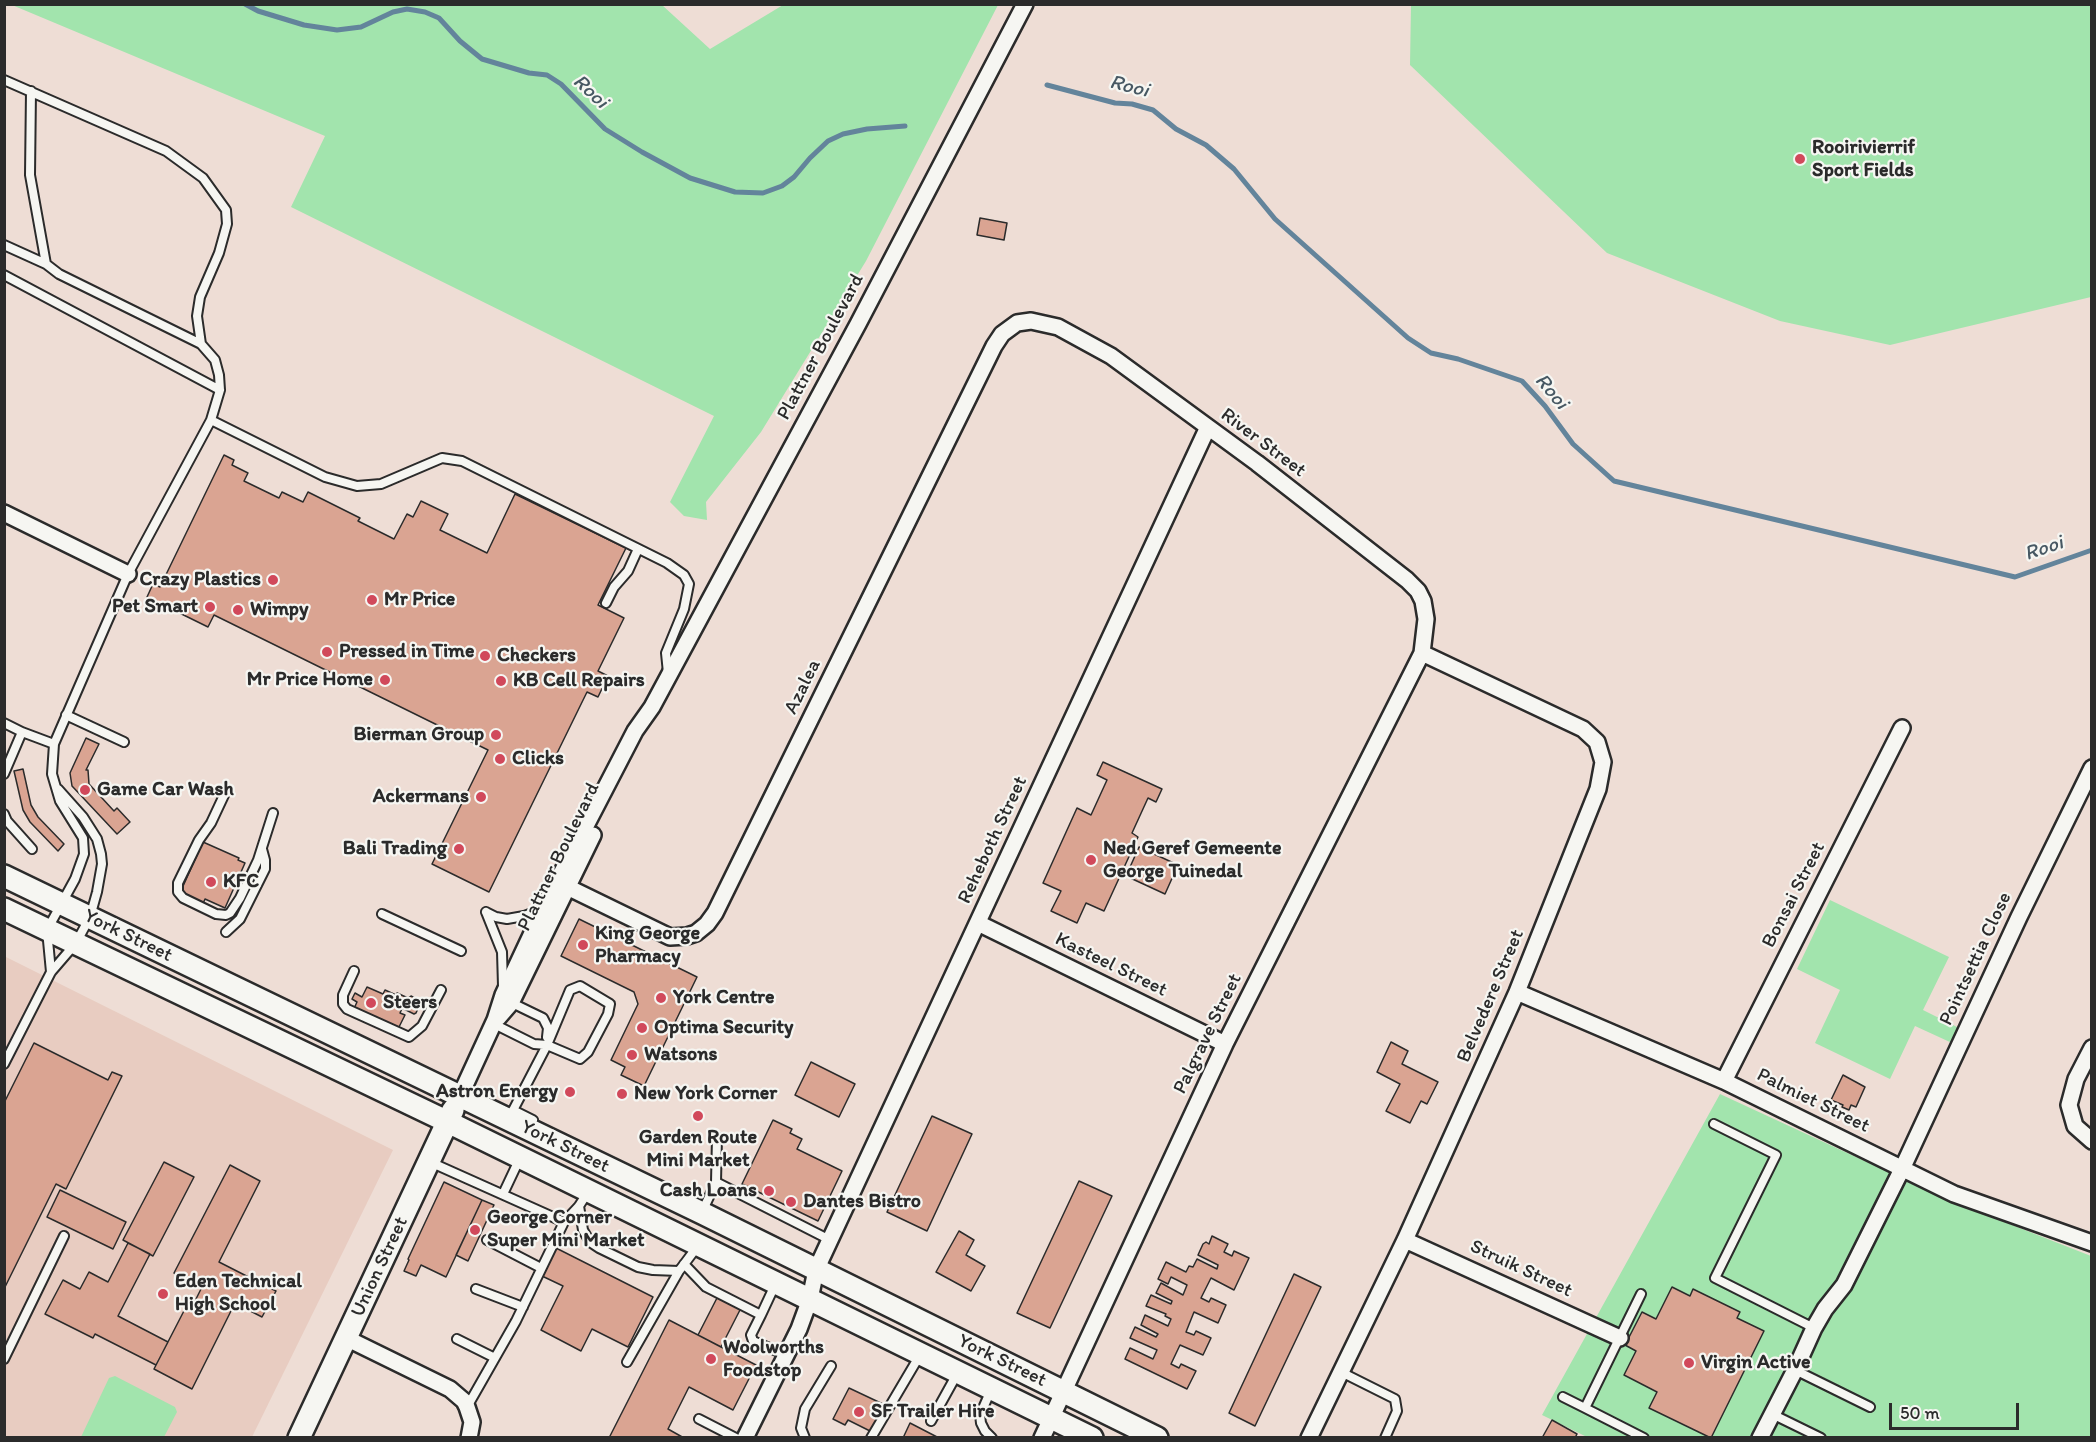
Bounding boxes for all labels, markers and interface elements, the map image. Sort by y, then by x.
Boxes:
water label: Rooi [567,69,613,115]
water label: Rooi [1107,70,1151,104]
place label: Rooirivierrif Sport Fields [1812,136,1915,183]
marker: Rooirivierrif Sport Fields [1793,152,1807,166]
street label: Plattner Boulevard [772,270,870,424]
water label: Rooi [1529,369,1573,415]
street label: River Street [1216,403,1310,483]
water label: Rooi [2021,531,2067,567]
place label: Crazy Plastics [140,568,261,592]
marker: Crazy Plastics [266,573,280,587]
place label: Mr Price [384,588,455,612]
marker: Mr Price [365,593,379,607]
place label: Pet Smart [112,595,198,619]
place label: Wimpy [250,598,308,622]
marker: Pet Smart [203,600,217,614]
marker: Wimpy [231,603,245,617]
place label: Pressed in Time [339,640,474,664]
place label: Checkers [497,644,576,668]
marker: Pressed in Time [320,645,334,659]
marker: Checkers [478,649,492,663]
street label: Azalea [779,656,827,718]
place label: Mr Price Home [247,668,373,692]
place label: KB Cell Repairs [513,669,645,693]
marker: Mr Price Home [378,673,392,687]
marker: KB Cell Repairs [494,674,508,688]
place label: Bierman Group [353,723,484,747]
marker: Bierman Group [489,728,503,742]
place label: Clicks [512,747,564,771]
marker: Clicks [493,752,507,766]
street label: Reheboth Street [953,772,1033,908]
place label: Game Car Wash [97,778,234,802]
street label: Plattner Boulevard [513,779,605,935]
marker: Game Car Wash [78,783,92,797]
place label: Ackermans [373,785,469,809]
marker: Ackermans [474,790,488,804]
place label: Bali Trading [343,837,447,861]
place label: Ned Geref Gemeente George Tuinedal [1103,837,1281,884]
street label: Bonsai Street [1757,838,1831,952]
marker: Bali Trading [452,842,466,856]
marker: Ned Geref Gemeente George Tuinedal [1084,853,1098,867]
place label: KFC [223,870,259,894]
marker: KFC [204,875,218,889]
street label: Pointsettia Close [1935,888,2017,1030]
street label: York Street [80,904,176,968]
place label: King George Pharmacy [595,922,700,969]
street label: Belvedere Street [1452,926,1530,1066]
street label: Kasteel Street [1051,928,1171,1002]
marker: King George Pharmacy [576,938,590,952]
street label: Palgrave Street [1168,970,1248,1098]
place label: York Centre [673,986,775,1010]
place label: Steers [383,991,437,1015]
marker: York Centre [654,991,668,1005]
marker: Steers [364,996,378,1010]
place label: Optima Security [654,1016,793,1040]
marker: Optima Security [635,1021,649,1035]
place label: Watsons [644,1043,718,1067]
marker: Watsons [625,1048,639,1062]
street label: Palmiet Street [1753,1063,1873,1139]
place label: Astron Energy [436,1080,558,1104]
place label: New York Corner [634,1082,777,1106]
marker: Astron Energy [563,1085,577,1099]
marker: New York Corner [615,1087,629,1101]
marker: Garden Route Mini Market [691,1109,705,1123]
street label: York Street [517,1115,613,1179]
place label: Garden Route Mini Market [639,1126,757,1173]
place label: Cash Loans [660,1179,757,1203]
marker: Cash Loans [762,1184,776,1198]
place label: Dantes Bistro [803,1190,921,1214]
marker: Dantes Bistro [784,1195,798,1209]
place label: George Corner Super Mini Market [487,1206,644,1253]
street label: Union Street [346,1213,414,1321]
marker: George Corner Super Mini Market [468,1223,482,1237]
street label: Struik Street [1466,1235,1576,1303]
place label: Eden Technical High School [175,1270,302,1317]
marker: Eden Technical High School [156,1287,170,1301]
street label: York Street [954,1329,1050,1393]
place label: Woolworths Foodstop [723,1336,824,1383]
place label: Virgin Active [1701,1351,1810,1375]
marker: Woolworths Foodstop [704,1352,718,1366]
marker: Virgin Active [1682,1356,1696,1370]
scale bar [1892,1391,2022,1429]
place label: SF Trailer Hire [871,1400,994,1424]
text: 50 m [1900,1402,1940,1424]
marker: SF Trailer Hire [852,1405,866,1419]

